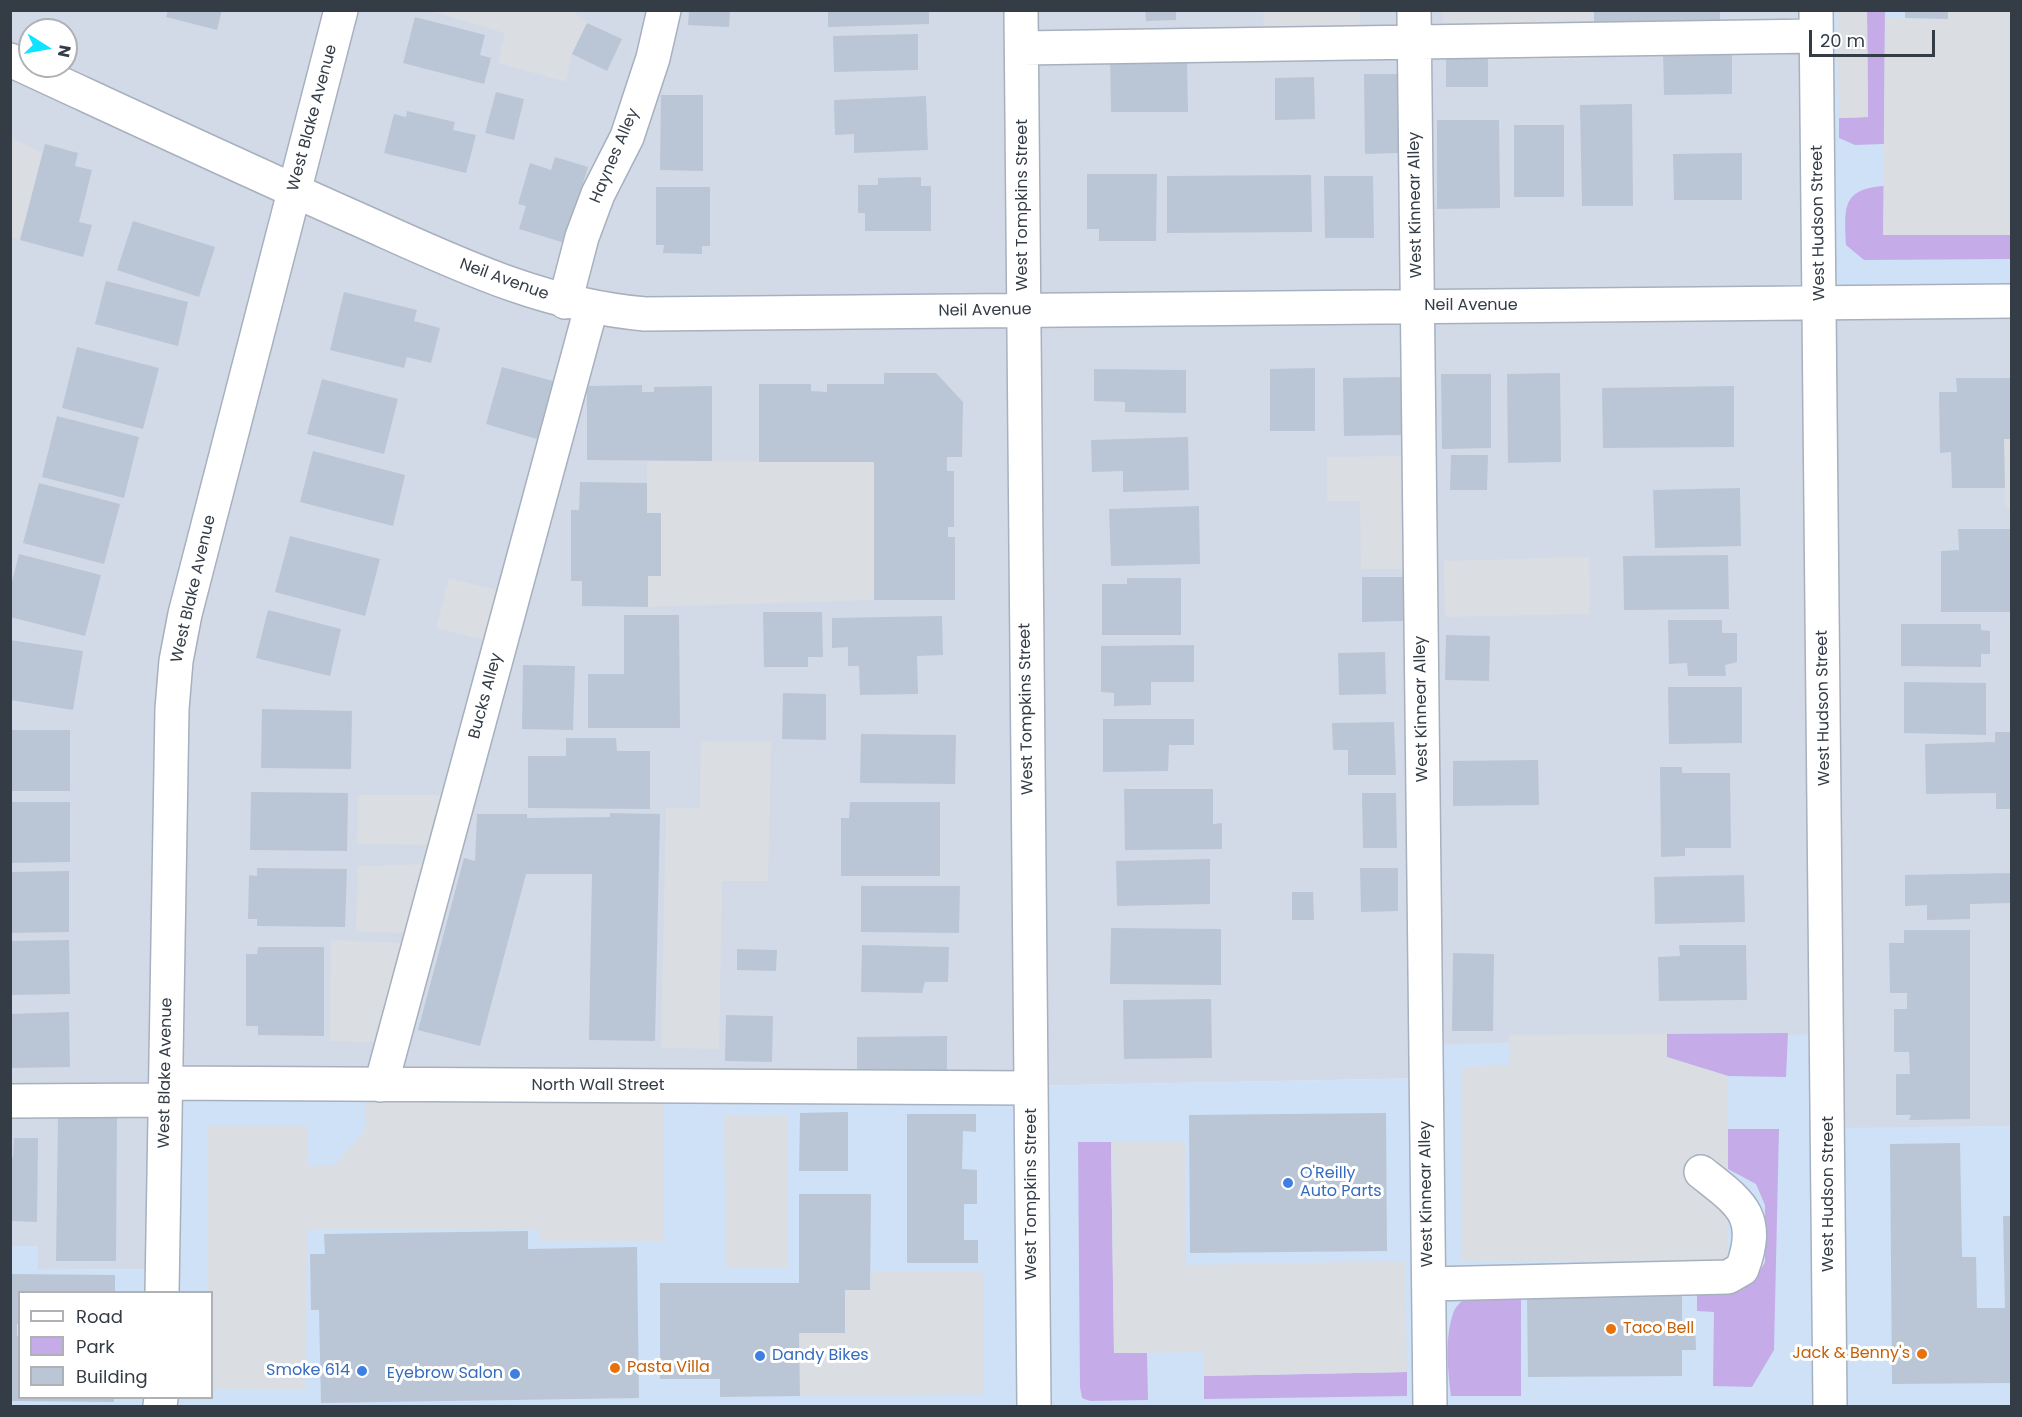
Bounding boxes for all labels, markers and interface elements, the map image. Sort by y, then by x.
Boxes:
north arrow [18,18,78,78]
scale bar [1812,18,1938,56]
text: 20 m [1820,28,1865,53]
text: N [52,43,77,59]
street label: West Blake Avenue [284,43,342,193]
street label: Haynes Alley [586,106,644,206]
street label: West Tompkins Street [1013,119,1033,291]
street label: West Kinnear Alley [1405,132,1427,278]
street label: West Hudson Street [1808,145,1830,301]
street label: Neil Avenue [457,255,551,305]
street label: Neil Avenue [1424,296,1518,316]
street label: Neil Avenue [938,301,1032,321]
street label: West Blake Avenue [168,513,220,665]
street label: West Tompkins Street [1016,623,1038,795]
street label: West Hudson Street [1813,630,1835,786]
street label: West Kinnear Alley [1411,636,1433,782]
street label: Bucks Alley [465,651,507,741]
street label: West Blake Avenue [155,997,177,1149]
street label: North Wall Street [531,1076,665,1096]
street label: West Tompkins Street [1022,1108,1042,1280]
street label: West Hudson Street [1819,1116,1839,1272]
street label: West Kinnear Alley [1416,1121,1438,1267]
place label: O'Reilly Auto Parts [1300,1164,1382,1202]
marker: O'Reilly Auto Parts [1281,1176,1295,1190]
legend [18,1291,213,1399]
text: Road [76,1304,123,1329]
place label: Taco Bell [1623,1319,1694,1339]
marker: Taco Bell [1604,1322,1618,1336]
text: Park [76,1334,115,1359]
place label: Jack & Benny's [1792,1344,1910,1364]
place label: Dandy Bikes [772,1346,869,1366]
marker: Jack & Benny's [1915,1347,1929,1361]
marker: Dandy Bikes [753,1349,767,1363]
place label: Pasta Villa [627,1358,710,1378]
place label: Smoke 614 [266,1361,350,1381]
marker: Pasta Villa [608,1361,622,1375]
text: Building [76,1364,148,1389]
marker: Smoke 614 [355,1364,369,1378]
place label: Eyebrow Salon [387,1364,503,1384]
marker: Eyebrow Salon [508,1367,522,1381]

